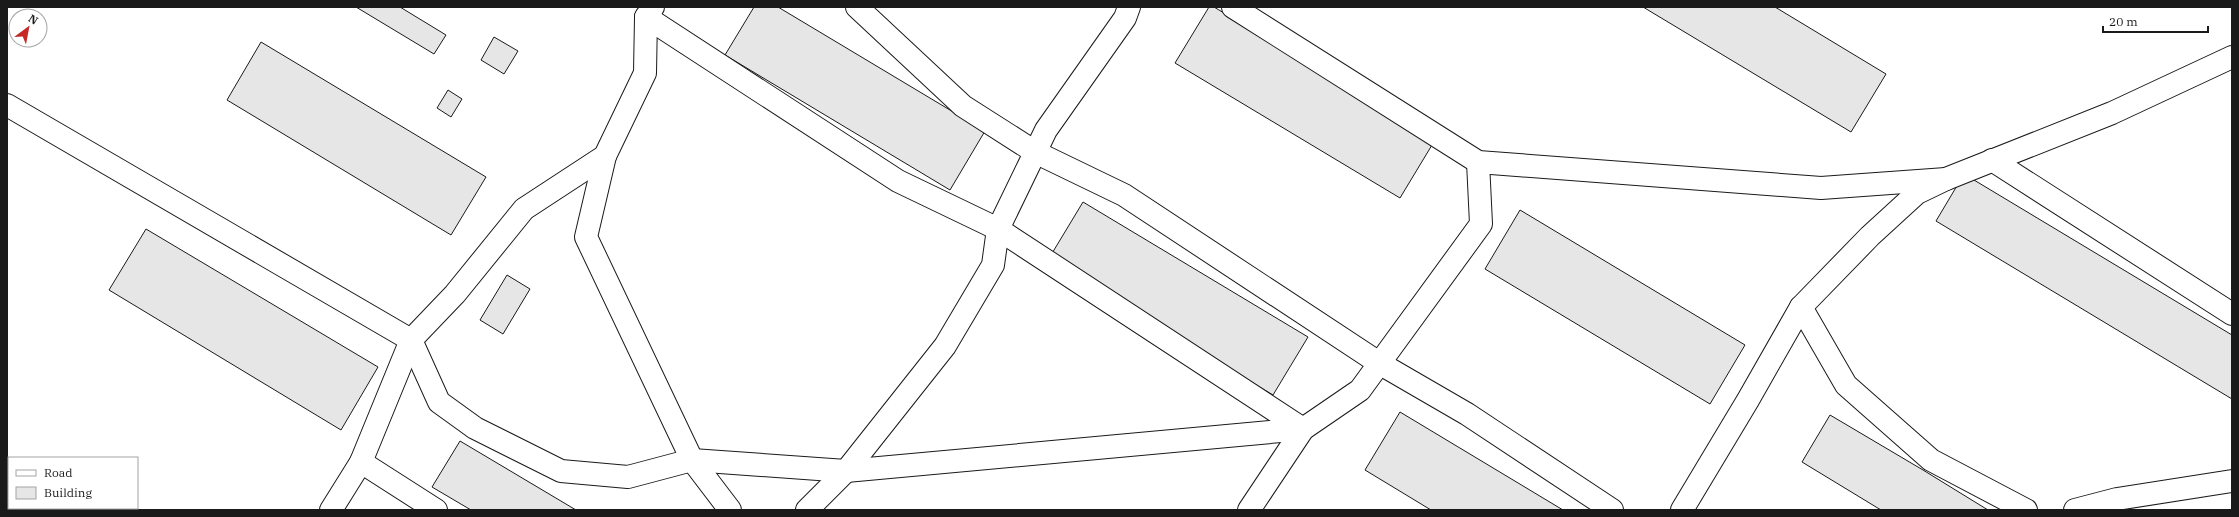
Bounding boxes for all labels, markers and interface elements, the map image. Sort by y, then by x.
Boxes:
north arrow [8,8,48,48]
scale bar [2103,8,2208,34]
text: N [26,11,41,28]
text: 20 m [2109,14,2138,29]
legend [8,457,138,509]
text: Road [44,465,73,480]
text: Building [44,485,92,500]

